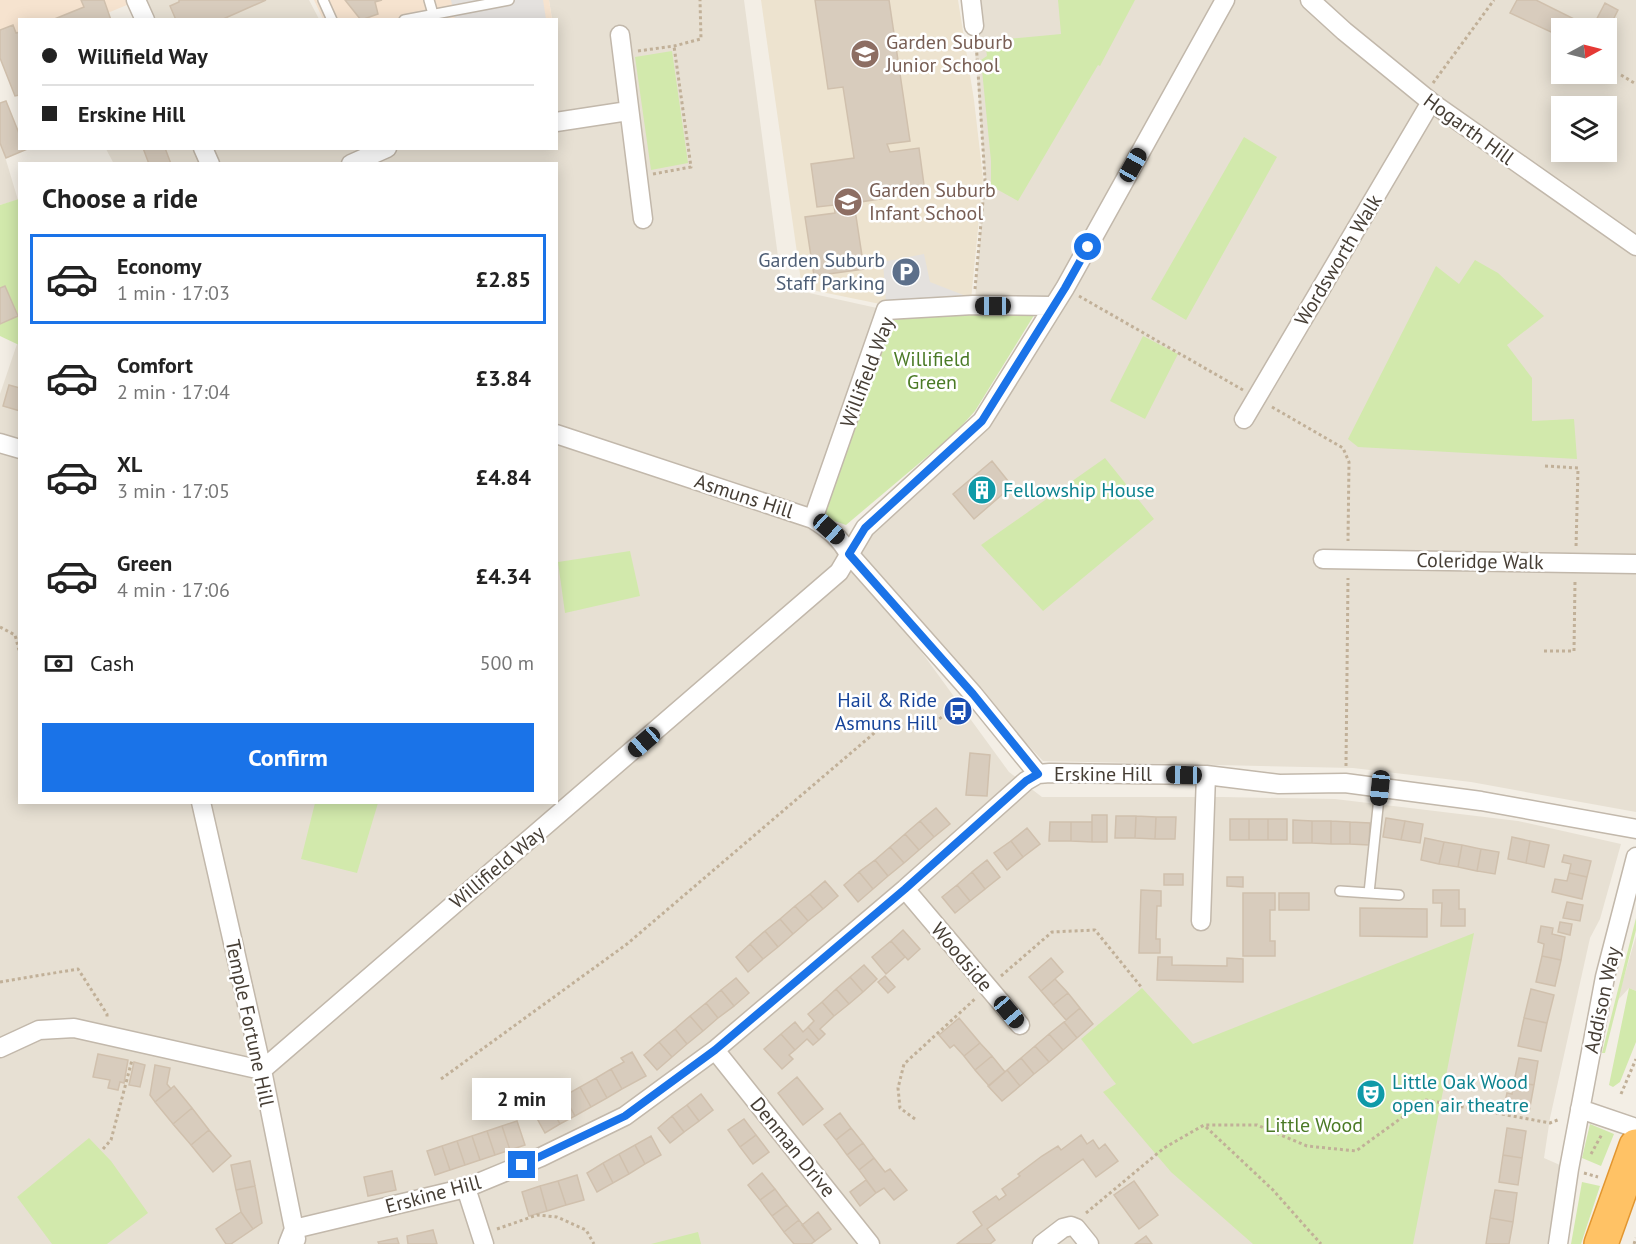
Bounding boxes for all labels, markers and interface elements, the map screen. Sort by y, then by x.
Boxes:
north arrow [1551,18,1617,84]
map controls [1551,18,1617,162]
place label: Garden Suburb Junior School [885,29,1013,78]
school or university icon: Garden Suburb Junior School [849,38,881,70]
text: Willifield Way [78,42,208,70]
street label: Hogarth Hill [1419,87,1520,171]
button: layers [1551,96,1617,162]
text: Erskine Hill [78,100,185,128]
car [1116,145,1150,185]
place label: Garden Suburb Infant School [869,177,996,226]
text: Choose a ride [42,181,198,215]
school or university icon: Garden Suburb Infant School [832,186,864,218]
street label: Wordsworth Walk [1289,189,1388,330]
route start [1074,233,1101,260]
place label: Garden Suburb Staff Parking [758,247,885,296]
icon: car [45,252,99,306]
text: Economy [117,252,201,280]
parking icon: Garden Suburb Staff Parking [890,256,922,288]
text: £2.85 [476,265,531,293]
text: 1 min · 17:03 [117,280,230,306]
car [975,297,1011,315]
street label: Willifield Way [834,312,900,431]
park label: Willifield Green [894,346,970,395]
icon: car [45,351,99,405]
text: Comfort [117,351,193,379]
text: £3.84 [476,364,531,392]
text: 2 min · 17:04 [117,379,230,405]
icon: car [45,450,99,504]
text: XL [117,450,142,478]
text: £4.84 [476,463,531,491]
street label: Asmuns Hill [691,468,797,524]
building icon: Fellowship House [966,474,998,506]
place label: Fellowship House [1003,477,1155,503]
text: 3 min · 17:05 [117,478,230,504]
car [810,510,848,548]
street label: Coleridge Walk [1416,547,1544,575]
icon: car [45,549,99,603]
text: Green [117,549,172,577]
text: £4.34 [476,562,531,590]
text: 4 min · 17:06 [117,577,230,603]
icon: cash [42,647,75,680]
text: Cash [90,649,134,677]
text: 500 m [480,650,534,676]
place label: Hail & Ride Asmuns Hill [835,687,937,736]
bus stop icon: Hail & Ride Asmuns Hill [942,695,974,727]
button: Confirm [42,723,534,792]
car [625,723,663,761]
street label: Erskine Hill [1054,761,1152,787]
car [1166,766,1202,784]
car [1369,769,1391,807]
street label: Willifield Way [444,819,550,914]
street label: Woodside [925,917,999,997]
street label: Temple Fortune Hill [220,937,280,1109]
street label: Addison Way [1578,944,1626,1056]
car [991,992,1027,1032]
place label: Little Oak Wood open air theatre [1392,1069,1529,1118]
callout: 2 min [472,1078,572,1120]
theatre icon: Little Oak Wood open air theatre [1355,1078,1387,1110]
text: 2 min [497,1086,546,1112]
street label: Denman Drive [745,1092,841,1202]
park label: Little Wood [1265,1112,1363,1138]
route end [508,1151,535,1178]
street label: Erskine Hill [382,1169,484,1219]

